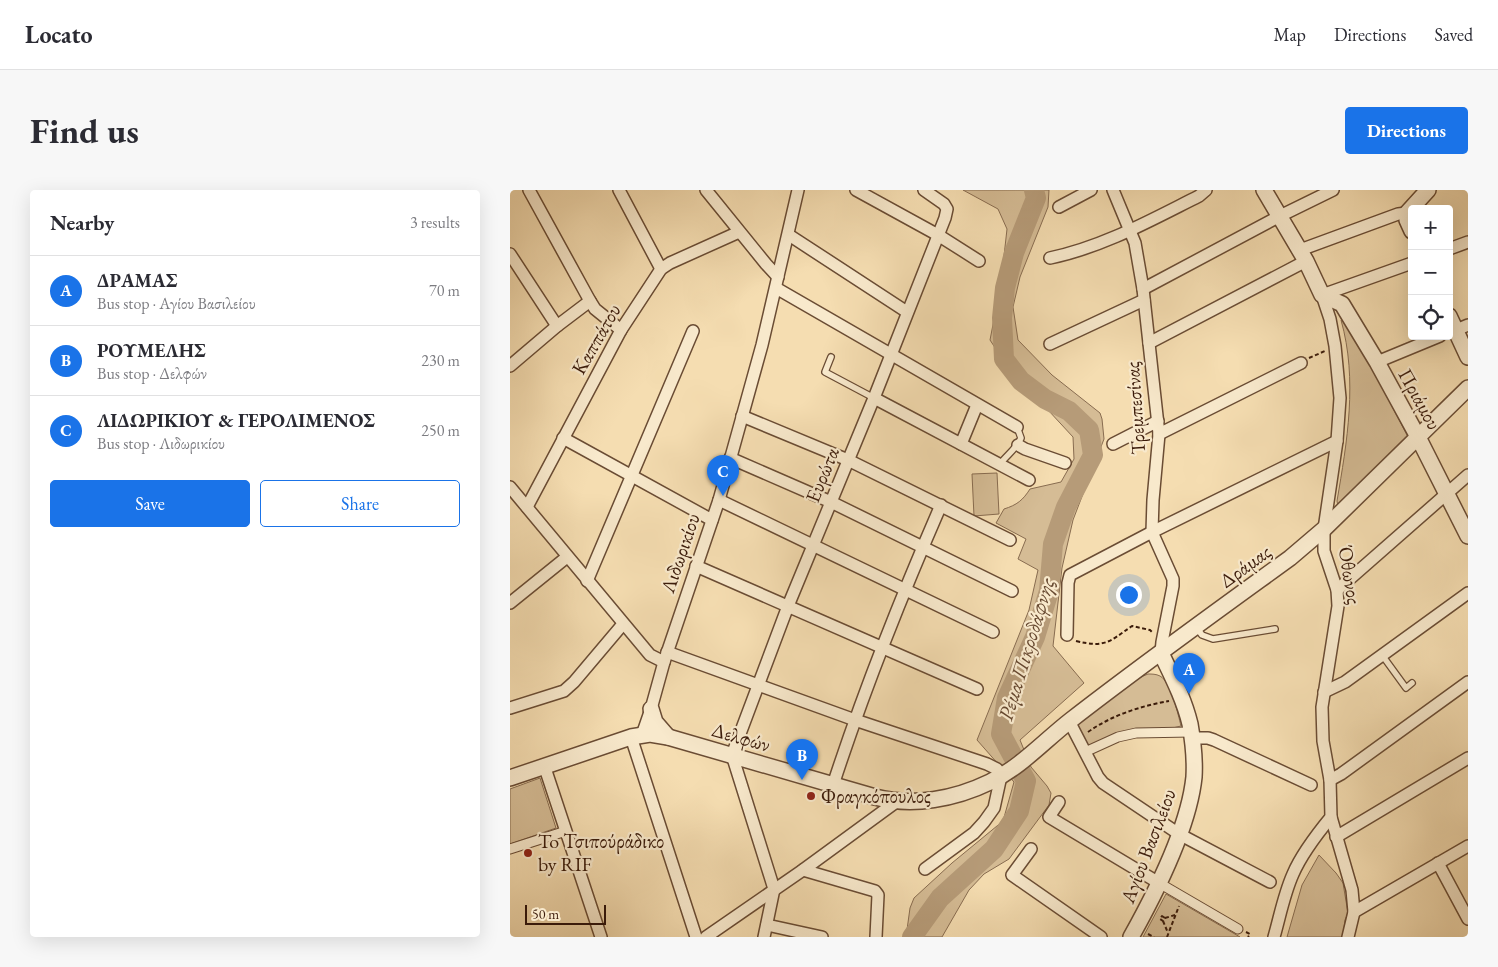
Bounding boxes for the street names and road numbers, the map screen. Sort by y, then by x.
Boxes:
street label: Καππάτου [565,299,627,379]
street label: Τρεμπεσίνας [1119,361,1151,455]
street label: Πριάμου [1393,364,1447,434]
street label: Ευρώτα [799,443,845,506]
street label: Λιδωρικίου [654,510,706,597]
street label: Δράμας [1214,538,1276,593]
street label: Όθωνος [1332,543,1367,606]
street label: Δελφών [709,716,773,758]
street label: Αγίου Βασιλείου [1114,785,1182,908]

